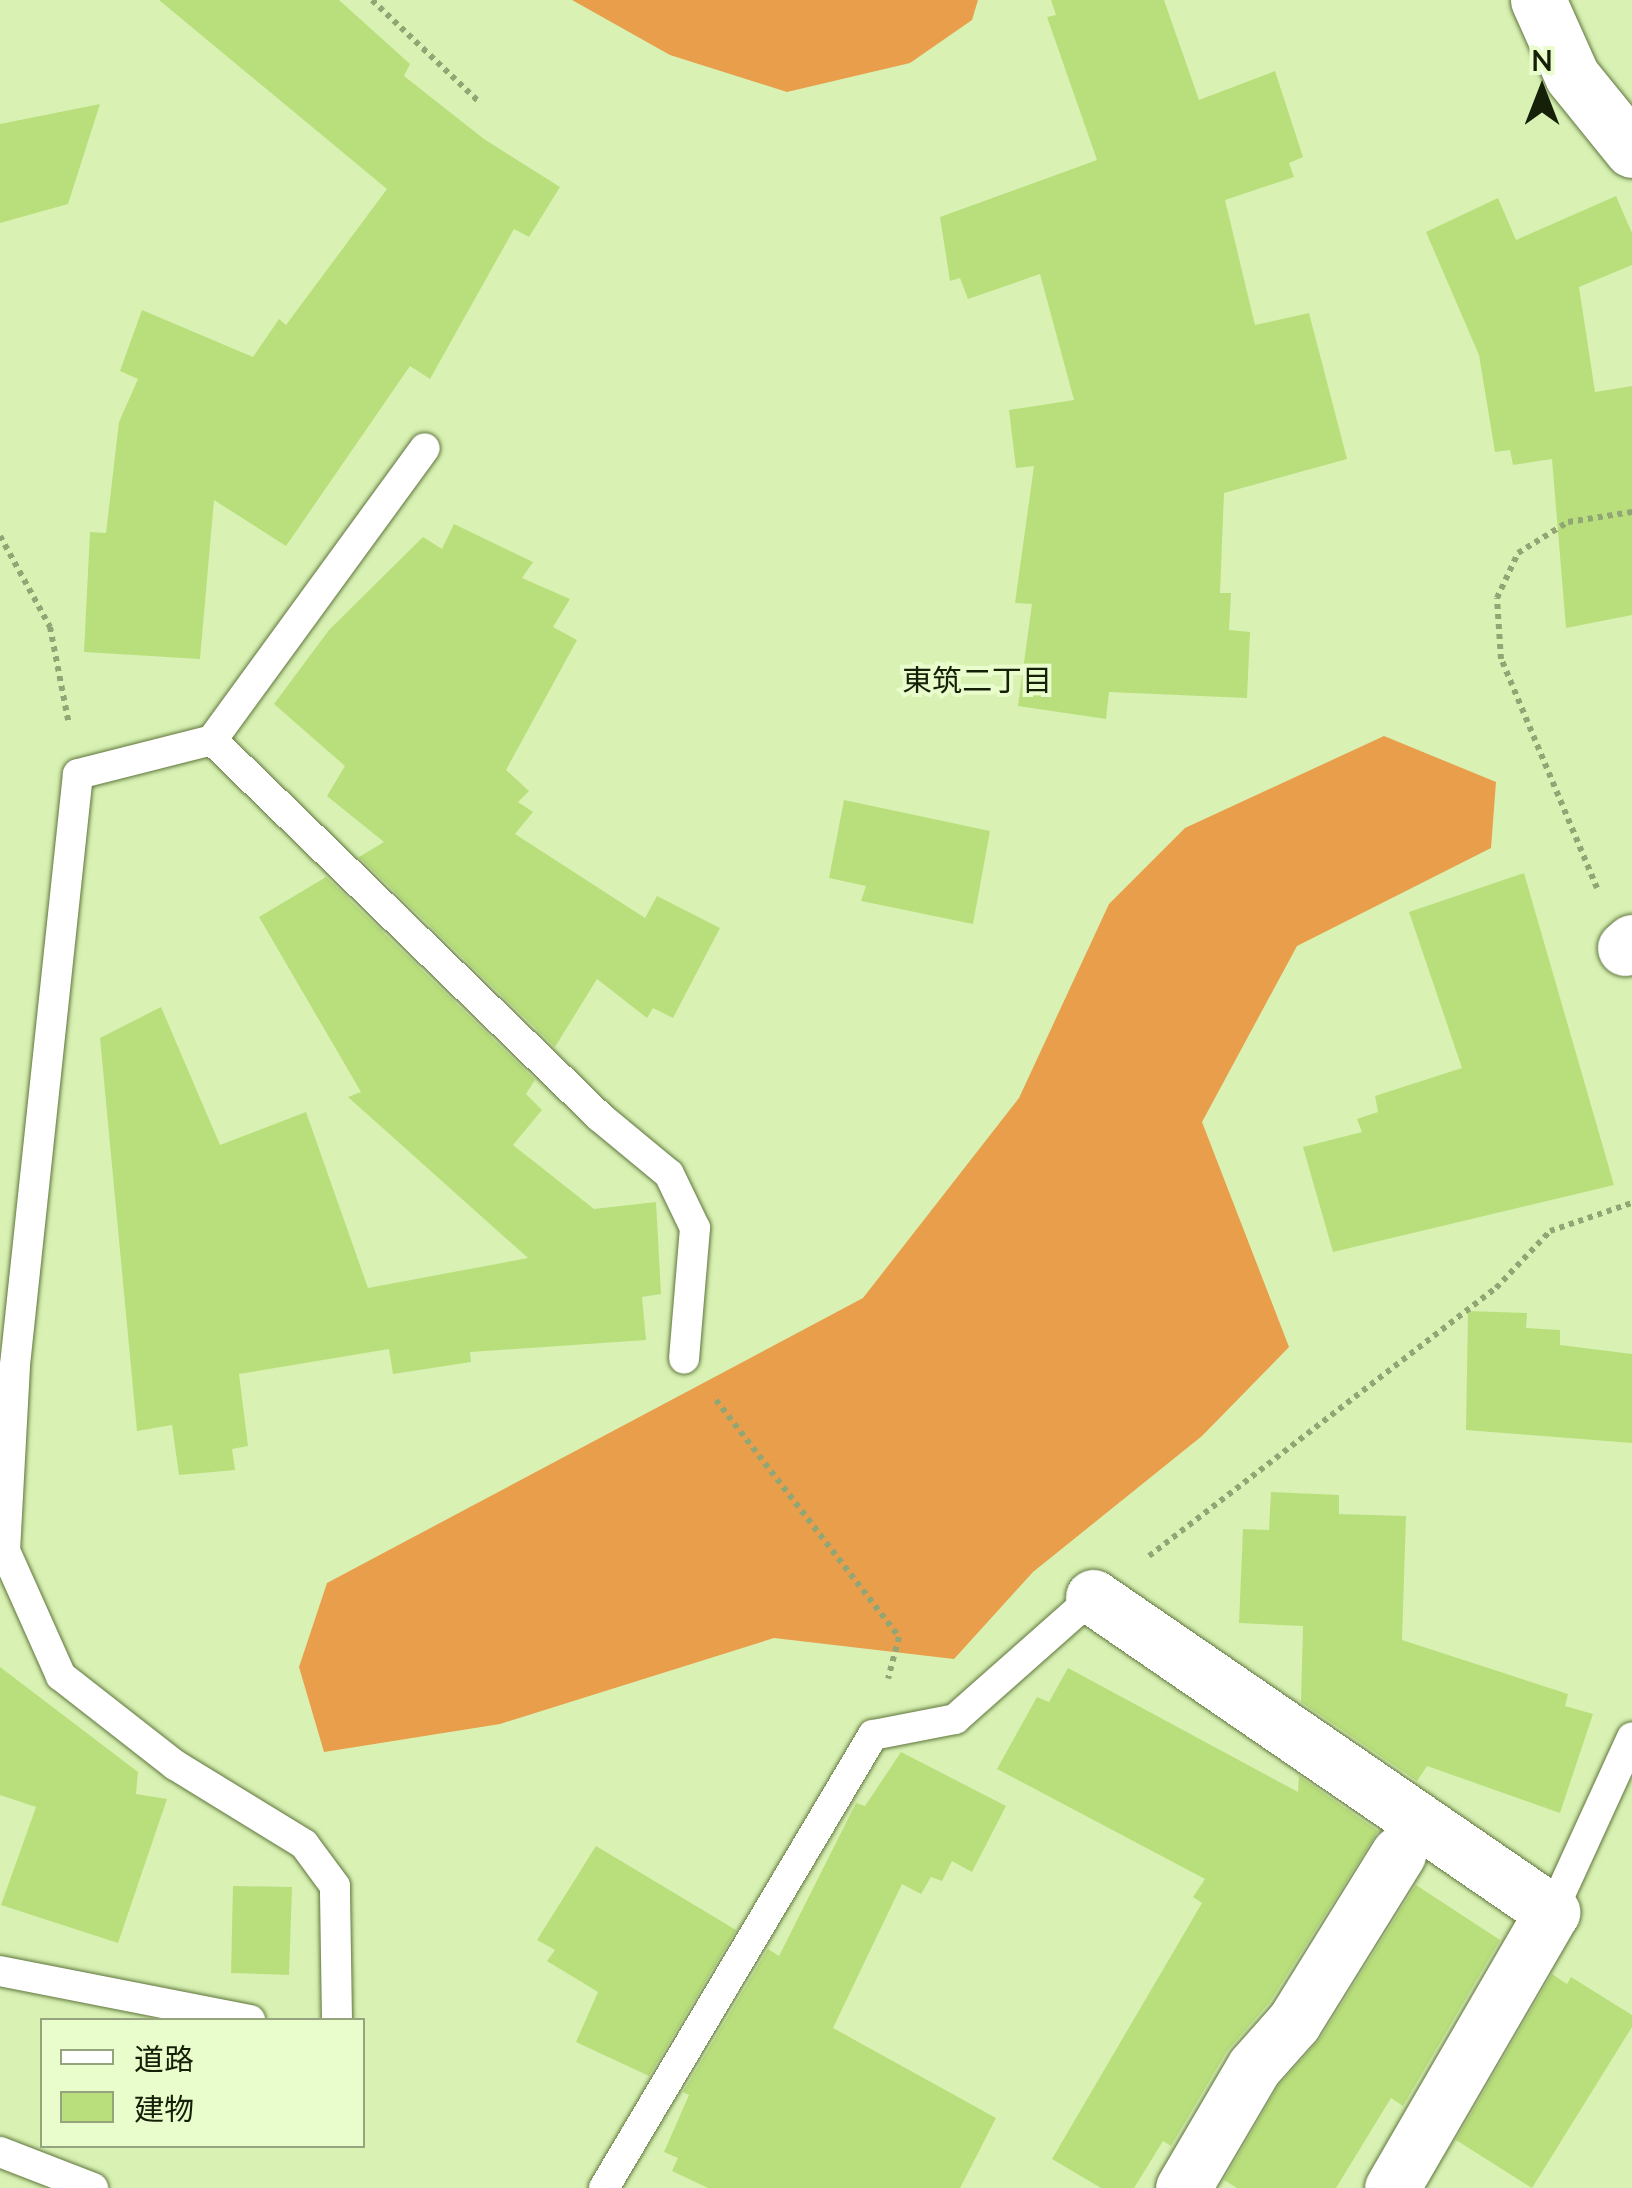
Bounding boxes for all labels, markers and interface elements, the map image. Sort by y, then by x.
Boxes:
north arrow [1492,40,1592,140]
text: N [1531,43,1553,77]
district label: 東筑二丁目 [902,661,1052,697]
legend [40,2018,365,2148]
text: 道路 [134,2040,194,2076]
text: 建物 [134,2090,194,2126]

